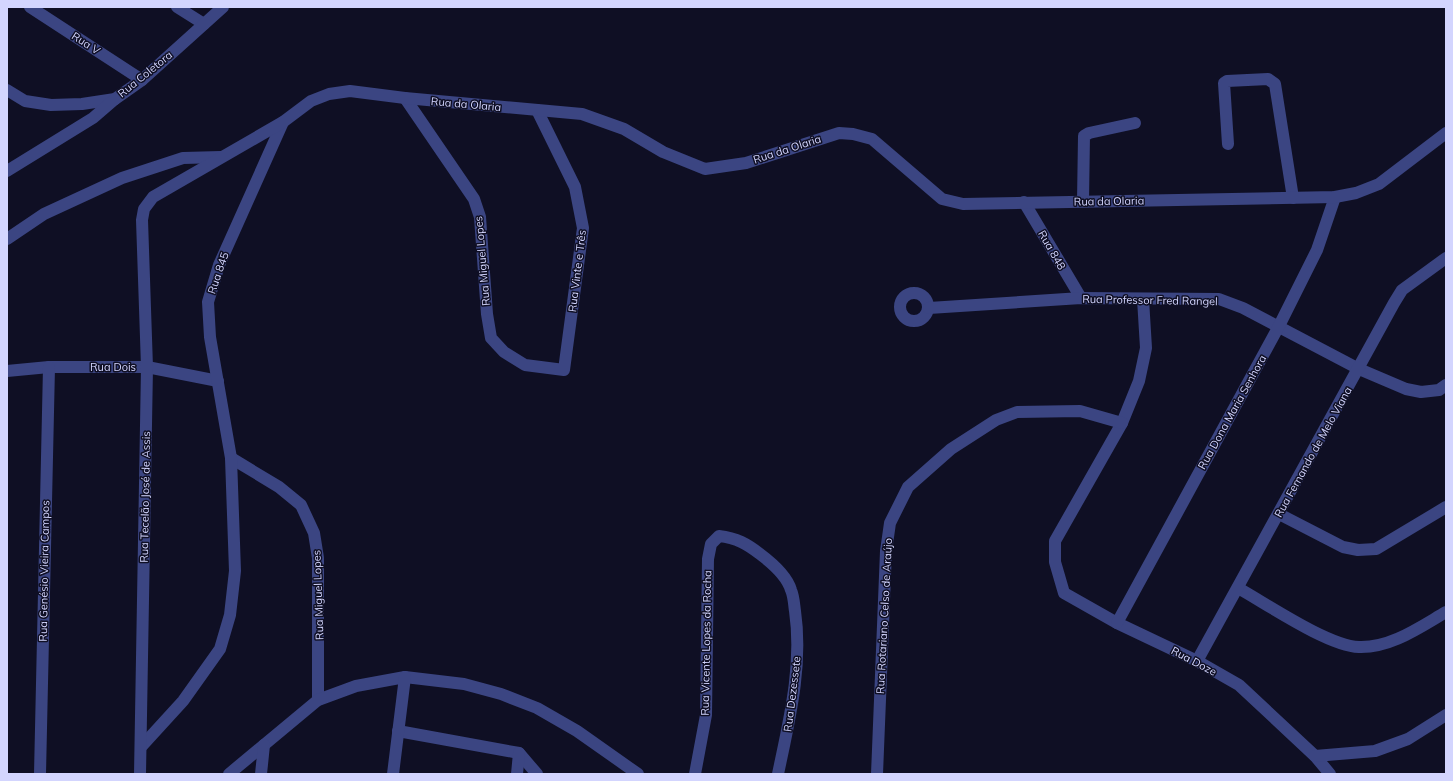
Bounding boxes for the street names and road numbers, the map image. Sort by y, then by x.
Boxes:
street label: Rua V [69,29,103,58]
street label: Rua Coletora [115,48,175,100]
street label: Rua da Olaria [430,94,502,114]
street label: Rua da Olaria [751,131,823,167]
street label: Rua da Olaria [1074,193,1144,209]
street label: Rua Miguel Lopes [471,215,493,307]
street label: Rua 848 [1035,228,1069,273]
street label: Rua Vinte e Três [565,229,589,313]
street label: Rua 845 [204,250,232,296]
street label: Rua Professor Fred Rangel [1082,292,1218,308]
street label: Rua Dona Maria Senhora [1195,352,1269,472]
street label: Rua Dois [90,360,136,374]
street label: Rua Fernando de Melo Viana [1271,384,1355,520]
street label: Rua Tecelão José de Assis [137,431,153,563]
street label: Rua Genésio Vieira Campos [36,500,52,642]
street label: Rua Rotariano Celso de Araújo [873,538,895,694]
street label: Rua Miguel Lopes [309,550,327,640]
street label: Rua Vicente Lopes da Rocha [698,570,714,716]
street label: Rua Doze [1169,643,1219,679]
street label: Rua Dezessete [780,655,804,733]

